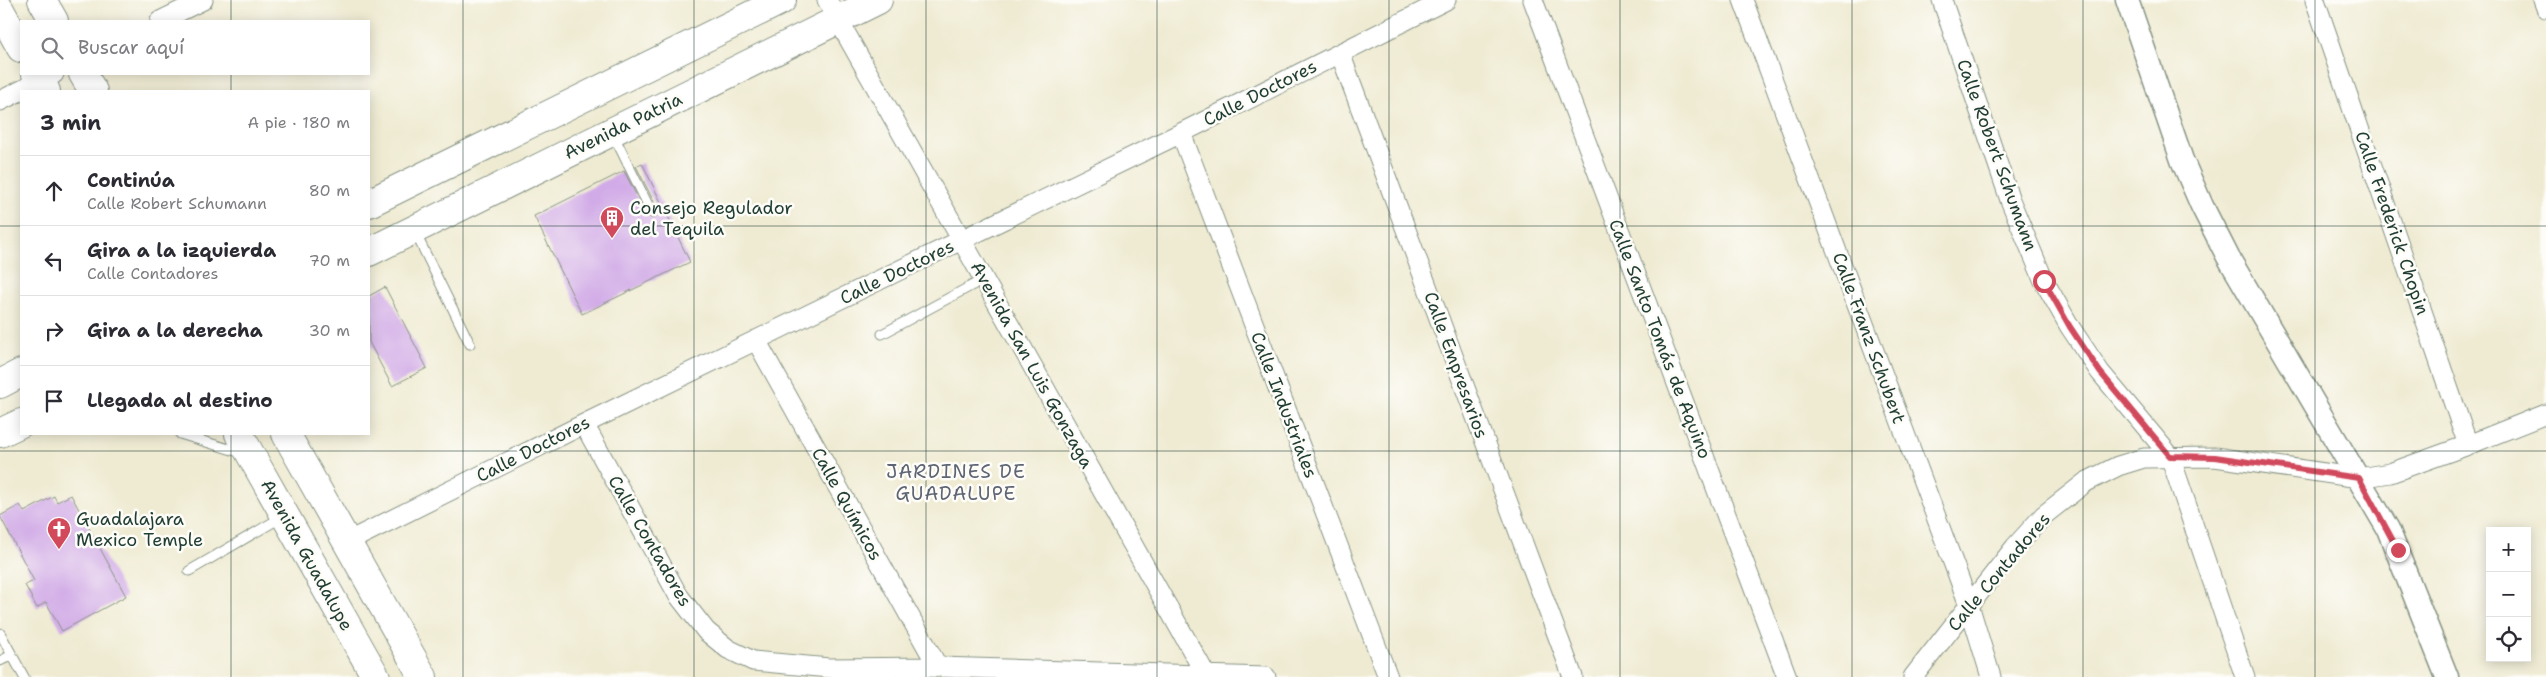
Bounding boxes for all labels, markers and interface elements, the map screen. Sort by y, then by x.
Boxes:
search box [20,20,370,75]
icon: search [38,34,66,62]
text: Buscar aquí [78,35,184,60]
street label: Calle Doctores [1199,54,1321,132]
street label: Calle Robert Schumann [1951,56,2043,254]
street label: Avenida Patria [560,87,686,165]
text: 3 min [40,109,101,137]
text: A pie · 180 m [248,112,350,133]
street label: Calle Frederick Chopin [2349,128,2435,318]
text: Continúa [87,168,175,193]
icon: ahead [40,177,68,205]
text: 80 m [309,180,350,201]
text: Calle Robert Schumann [87,193,267,214]
place label: Consejo Regulador del Tequila [630,196,793,241]
building icon: Consejo Regulador del Tequila [599,205,625,239]
street label: Calle Santo Tomás de Aquino [1603,216,1717,462]
street label: Calle Doctores [836,234,958,310]
text: Gira a la izquierda [87,238,276,263]
icon: left [40,247,68,275]
street label: Calle Franz Schubert [1827,249,1911,427]
text: 70 m [309,250,350,271]
street label: Avenida San Luis Gonzaga [965,257,1099,473]
text: Calle Contadores [87,263,219,284]
route start [2033,270,2056,293]
street label: Calle Empresarios [1418,288,1494,442]
icon: right [40,317,68,345]
text: Gira a la derecha [87,318,263,343]
text: 30 m [309,320,350,341]
street label: Calle Industriales [1245,328,1323,482]
icon: arrive [40,387,68,415]
text: Llegada al destino [87,388,273,413]
street label: Calle Doctores [472,410,594,488]
street label: Calle Químicos [806,443,888,565]
district label: JARDINES DE GUADALUPE [886,459,1026,506]
street label: Calle Contadores [603,471,697,611]
street label: Avenida Guadalupe [255,475,359,635]
place label: Guadalajara Mexico Temple [76,507,203,552]
street label: Calle Contadores [1942,508,2056,636]
church icon: Guadalajara Mexico Temple [46,516,72,550]
map controls [2486,527,2531,662]
button: + [2486,527,2531,572]
route end [2387,539,2410,562]
button: − [2486,572,2531,617]
button: locate [2486,617,2531,662]

